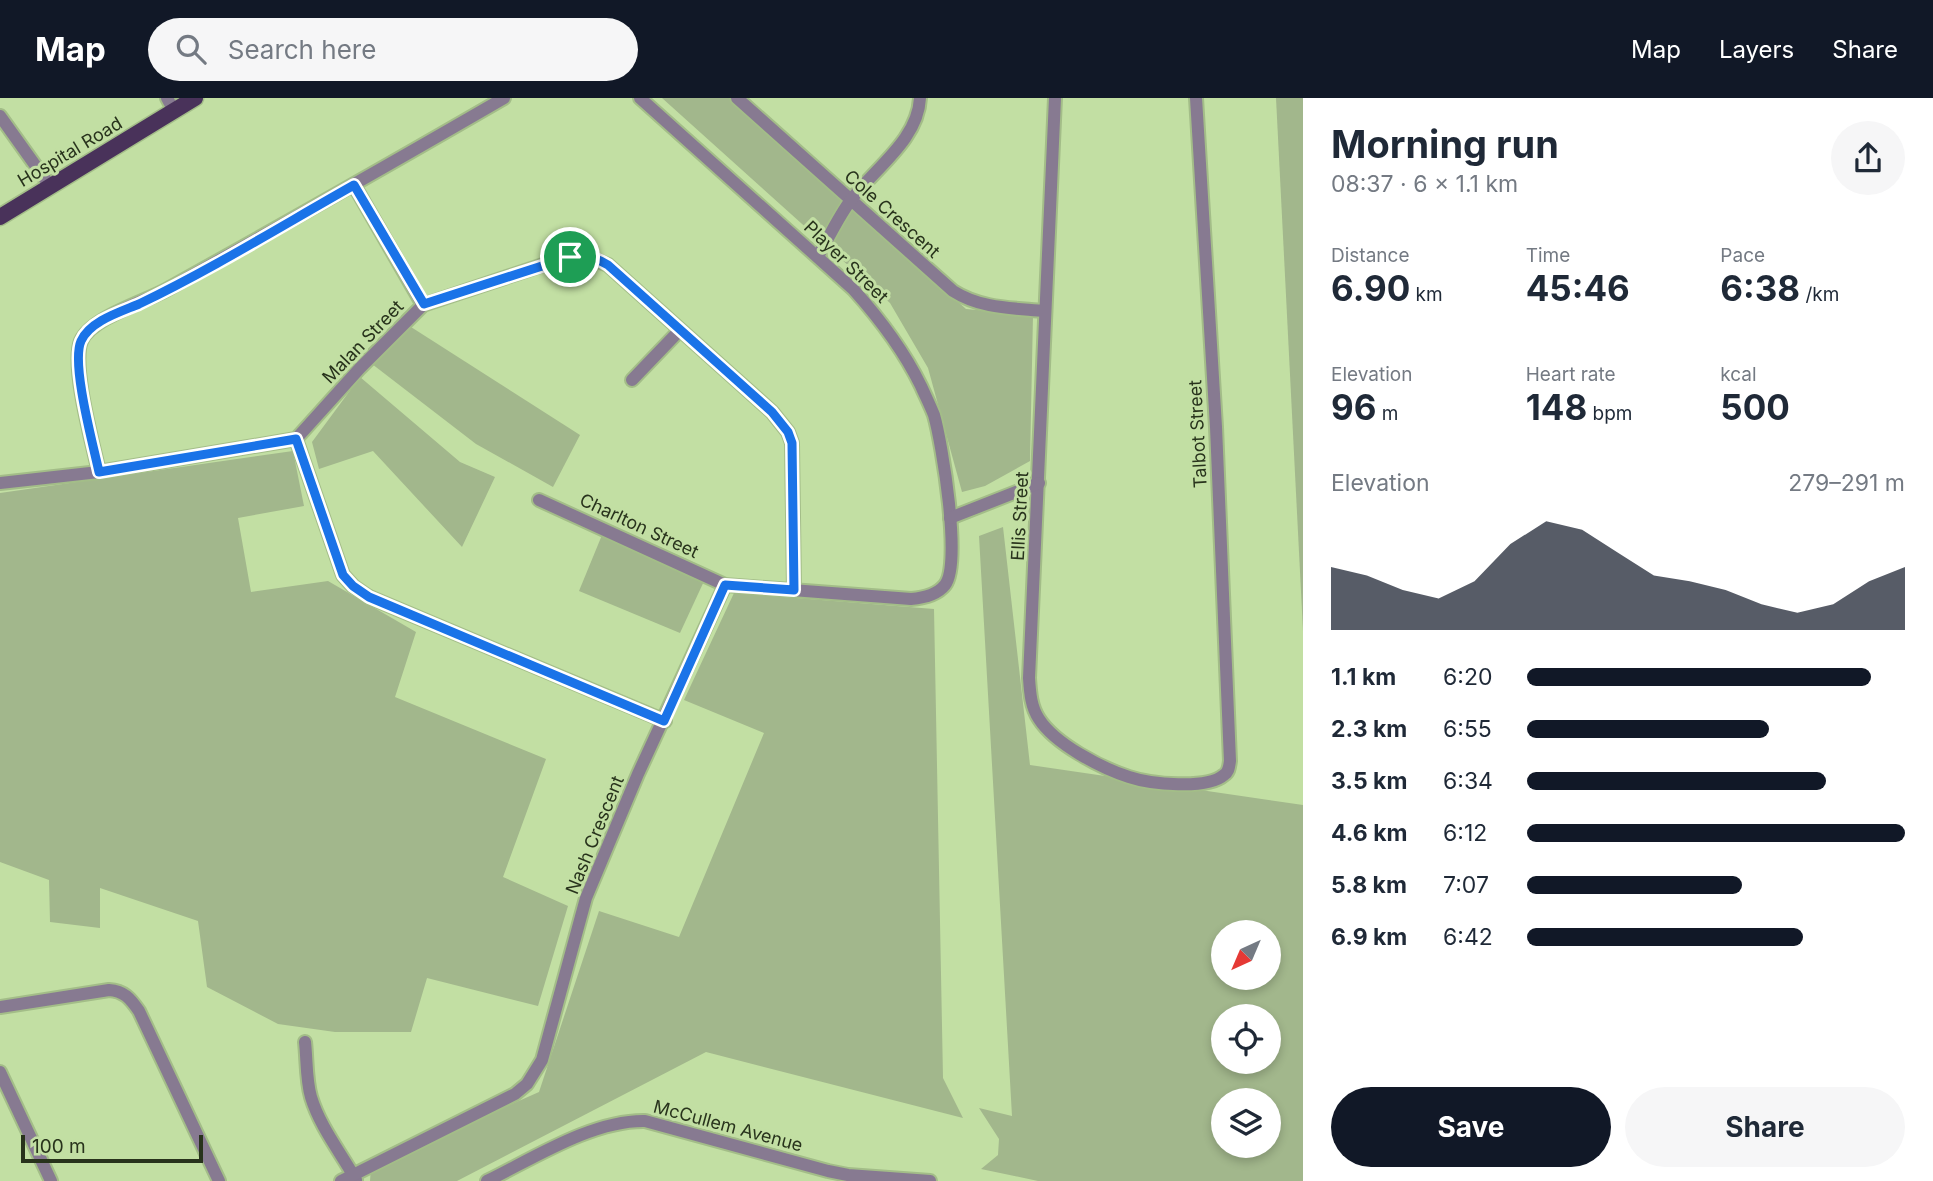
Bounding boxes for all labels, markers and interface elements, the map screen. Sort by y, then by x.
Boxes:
search box [148,18,638,81]
text: Map [35,29,106,69]
icon: search [172,30,210,68]
text: Search here [228,34,376,65]
text: Map [1631,35,1681,64]
text: Layers [1719,35,1794,64]
text: Share [1832,35,1898,64]
street label: Hospital Road [14,112,126,191]
text: Morning run [1331,121,1559,167]
button: share [1831,121,1905,195]
street label: Cole Crescent [840,165,944,262]
text: 08:37 · 6 × 1.1 km [1331,170,1518,198]
street label: Player Street [800,216,893,307]
pin [540,227,600,287]
icon: arrive [551,238,589,276]
text: Distance [1331,244,1409,267]
text: Time [1526,244,1570,267]
text: Pace [1720,244,1765,267]
text: 6.90 [1331,267,1410,309]
text: 45:46 [1526,267,1630,309]
text: 6:38 [1720,267,1800,309]
text: km [1410,283,1443,306]
text: /km [1800,283,1839,306]
street label: Malan Street [318,296,408,388]
text: Elevation [1331,363,1412,386]
text: Heart rate [1526,363,1616,386]
text: kcal [1720,363,1757,386]
street label: Talbot Street [1184,379,1211,489]
text: 96 [1331,386,1376,428]
text: 148 [1526,386,1587,428]
text: 500 [1720,386,1790,428]
text: m [1376,402,1398,425]
text: bpm [1587,402,1632,425]
text: Elevation [1331,469,1430,497]
text: 279–291 m [1788,469,1905,497]
street label: Ellis Street [1007,471,1032,561]
street label: Charlton Street [577,489,702,562]
text: 1.1 km [1331,663,1396,691]
text: 6:20 [1443,663,1492,691]
text: 2.3 km [1331,715,1407,743]
text: 6:55 [1443,715,1492,743]
text: 3.5 km [1331,767,1407,795]
text: 6:34 [1443,767,1493,795]
street label: Nash Crescent [561,772,628,897]
text: 4.6 km [1331,819,1408,847]
text: 6:12 [1443,819,1487,847]
text: 5.8 km [1331,871,1407,899]
text: 7:07 [1443,871,1489,899]
north arrow [1211,920,1281,990]
map controls [1211,920,1281,1158]
text: 6.9 km [1331,923,1407,951]
text: 6:42 [1443,923,1493,951]
button: locate [1211,1004,1281,1074]
button: Save [1331,1087,1611,1167]
button: Share [1625,1087,1905,1167]
button: layers [1211,1088,1281,1158]
street label: McCullem Avenue [651,1095,805,1156]
scale bar [21,1132,203,1164]
text: 100 m [32,1135,86,1158]

